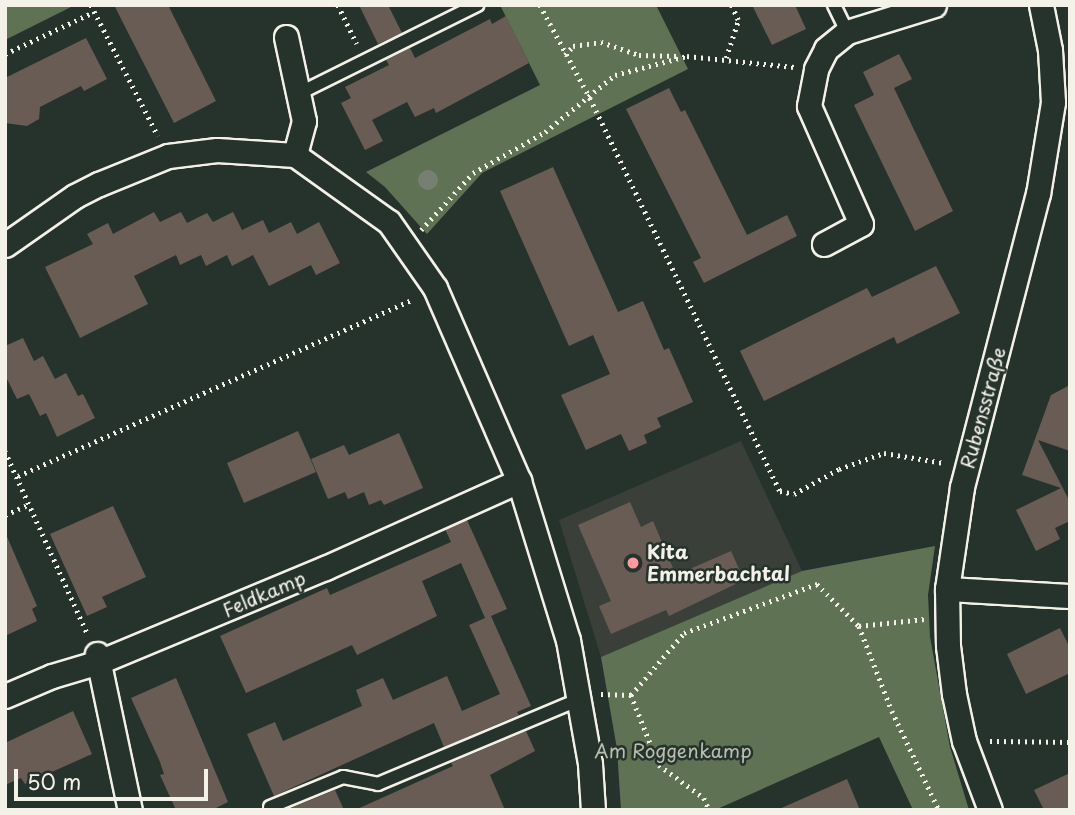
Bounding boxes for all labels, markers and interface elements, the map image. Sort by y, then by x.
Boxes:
street label: Rubensstraße [956,345,1010,471]
place label: Kita Emmerbachtal [647,541,790,585]
marker: Kita Emmerbachtal [625,555,641,571]
street label: Feldkamp [219,566,309,622]
park label: Am Roggenkamp [594,740,752,762]
scale bar [18,756,212,800]
text: 50 m [27,765,81,797]

